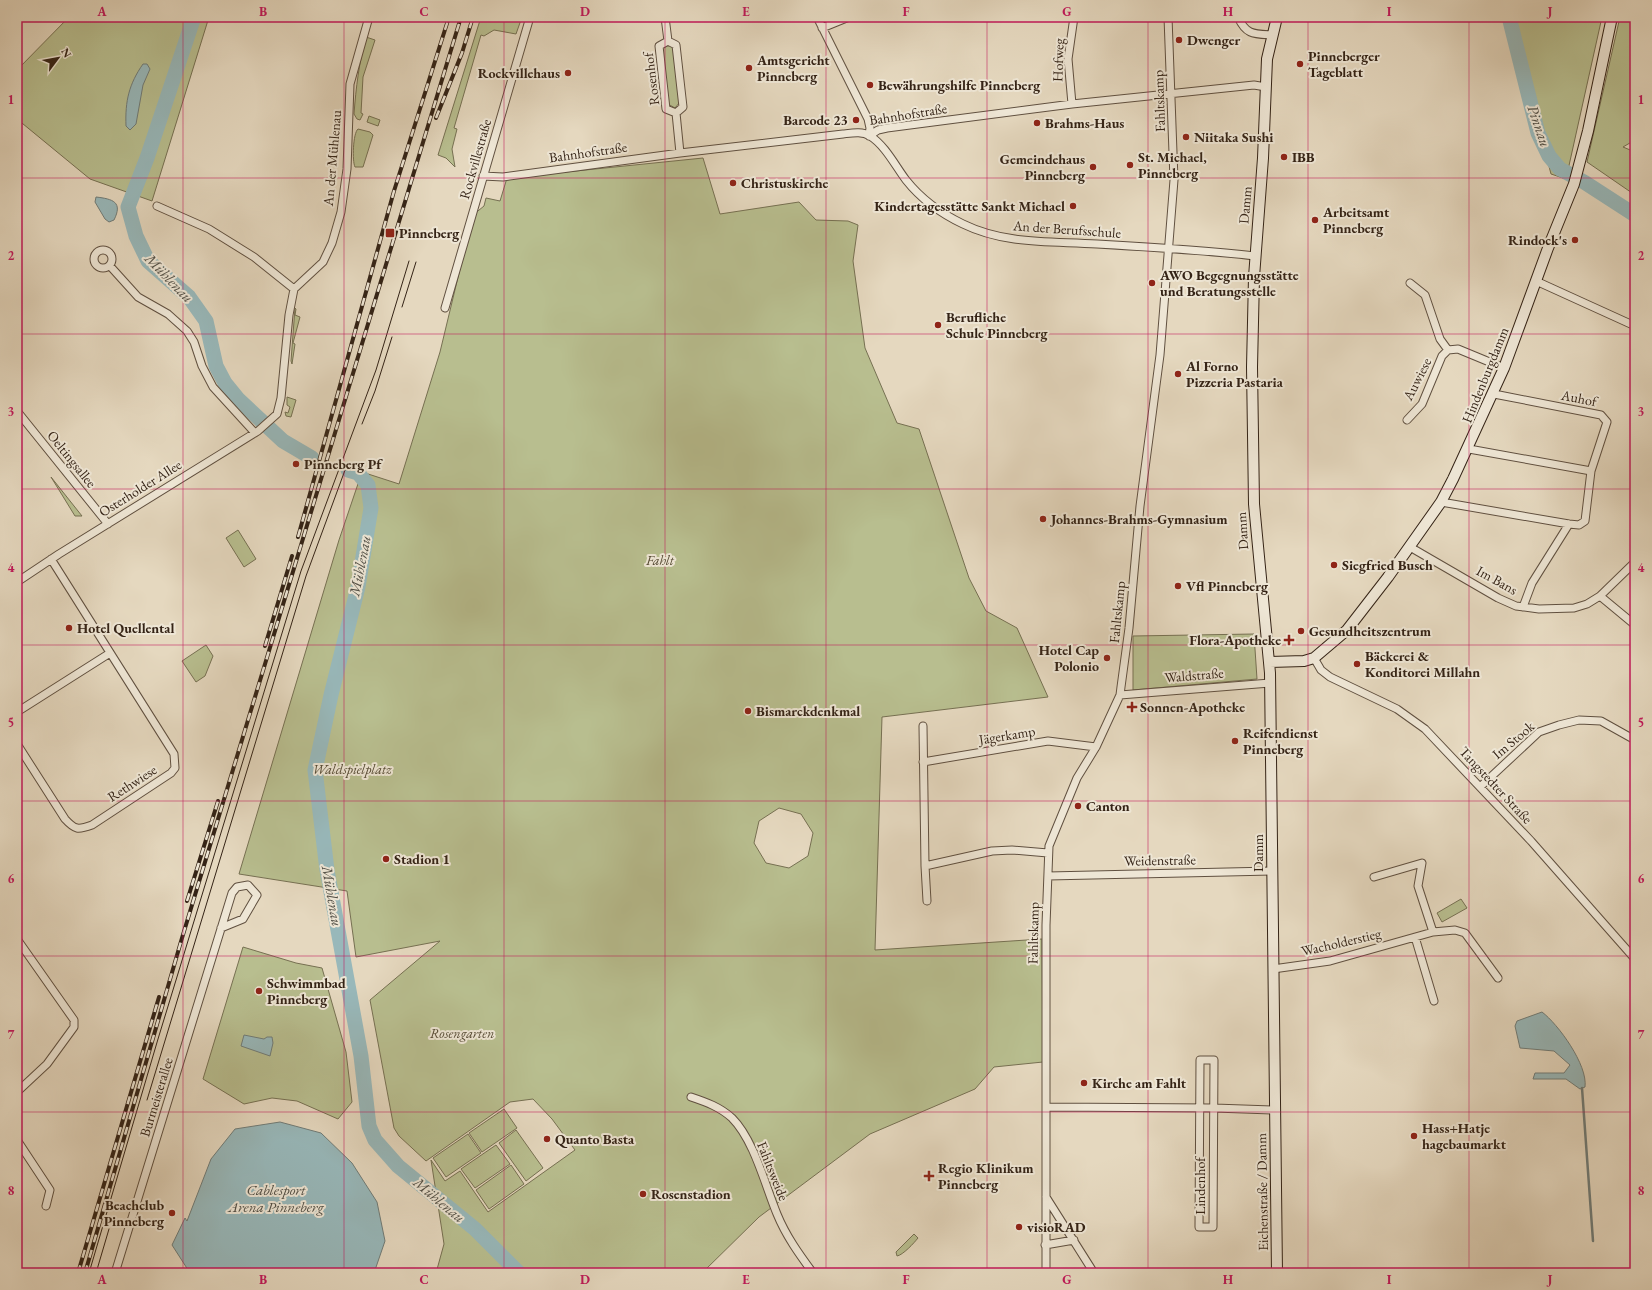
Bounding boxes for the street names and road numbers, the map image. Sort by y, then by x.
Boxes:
street label: Hofweg [1048,37,1068,82]
street label: Rosenhof [639,50,663,106]
street label: Fahltskamp [1149,70,1169,132]
street label: Bahnhofstraße [868,99,949,129]
street label: An der Mühlenau [319,109,345,208]
street label: Rockvillestraße [455,116,495,201]
street label: Bahnhofstraße [548,138,629,166]
street label: Damm [1234,185,1256,225]
street label: An der Berufsschule [1011,216,1122,242]
street label: Hindenburgdamm [1458,324,1512,426]
street label: Auwiese [1398,354,1436,404]
street label: Auhof [1559,386,1600,411]
street label: Oeltingsallee [43,427,101,492]
street label: Osterholder Allee [95,455,185,521]
street label: Damm [1232,511,1252,551]
street label: Im Bans [1473,561,1521,599]
street label: Fahltskamp [1105,580,1129,644]
street label: Waldstraße [1164,663,1225,687]
street label: Im Stook [1488,717,1538,763]
street label: Jägerkamp [977,722,1037,748]
street label: Tangstedter Straße [1456,743,1537,828]
street label: Rethwiese [104,760,160,806]
street label: Damm [1249,834,1267,872]
street label: Weidenstraße [1124,850,1197,870]
street label: Fahltskamp [1023,902,1043,964]
street label: Wacholderstieg [1299,924,1383,960]
street label: Burmeisterallee [135,1055,177,1139]
street label: Eichenstraße / Damm [1252,1133,1272,1251]
street label: Fahltsweide [753,1139,793,1204]
street label: Lindenhof [1191,1156,1209,1215]

